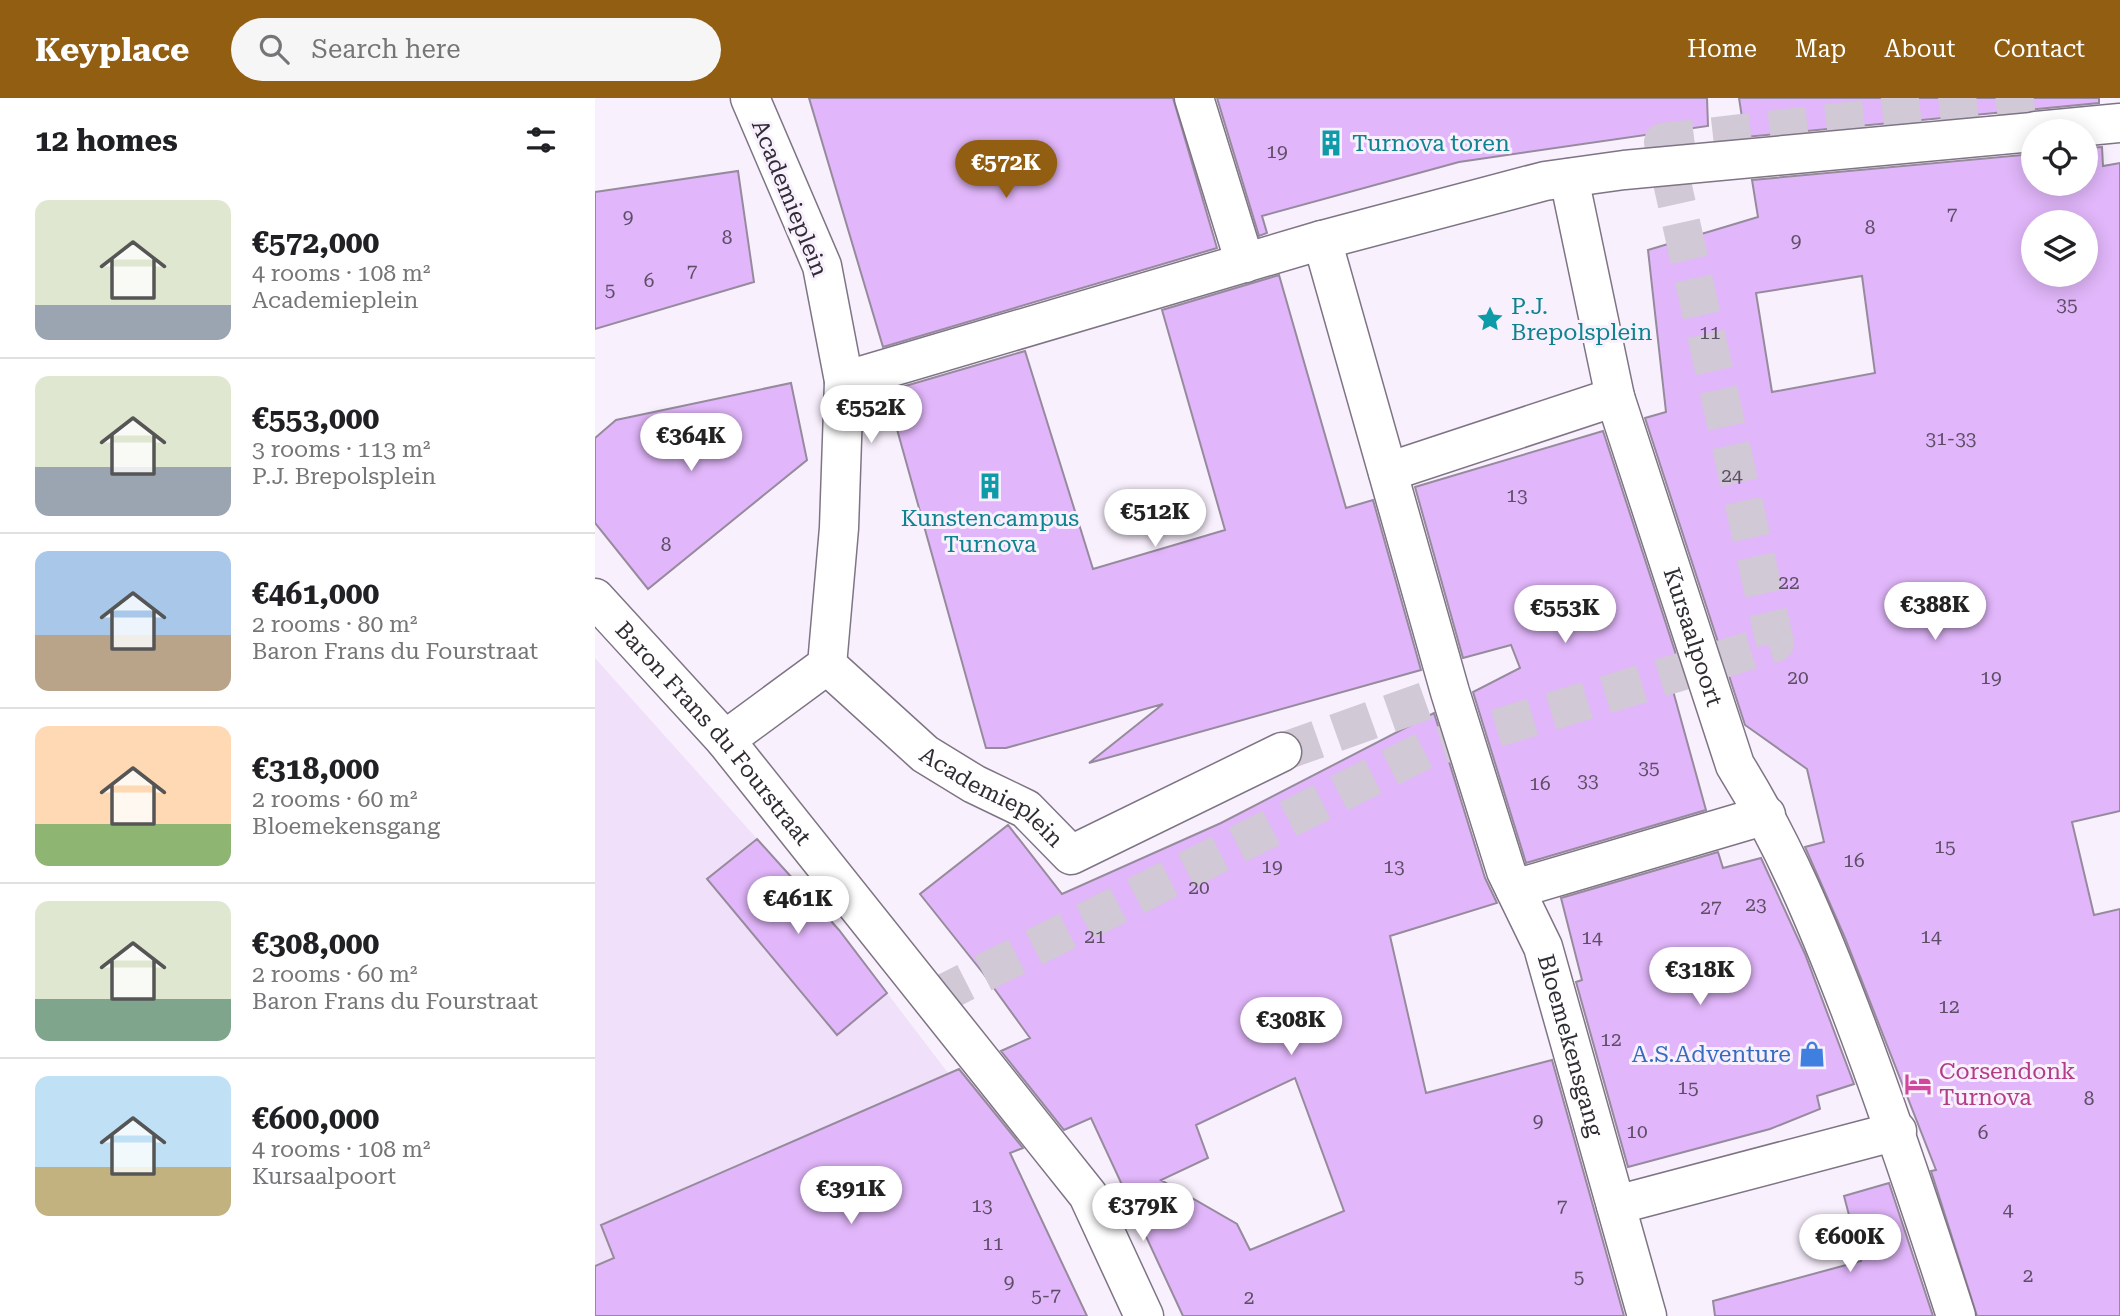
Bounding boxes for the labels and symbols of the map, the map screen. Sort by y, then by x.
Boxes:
street label: Academieplein [746,116,833,281]
building icon: Turnova toren [1316,128,1346,158]
place label: Turnova toren [1352,130,1510,157]
pin: €572K [957,140,1055,200]
house number: 19 [1266,140,1288,163]
house number: 7 [1947,203,1958,226]
house number: 9 [623,205,633,228]
house number: 8 [1865,216,1875,239]
house number: 8 [722,226,732,249]
house number: 9 [1791,229,1801,252]
house number: 7 [687,260,698,283]
house number: 6 [644,269,654,292]
house number: 5 [605,278,615,301]
place label: P.J. Brepolsplein [1511,293,1652,346]
house number: 35 [2056,293,2078,316]
place icon: P.J. Brepolsplein [1475,304,1505,334]
house number: 11 [1699,321,1721,344]
pin: €552K [822,386,920,445]
pin: €364K [642,414,740,473]
house number: 31-33 [1926,427,1976,450]
house number: 24 [1721,464,1743,487]
building icon: Kunstencampus Turnova [975,471,1005,501]
house number: 13 [1506,484,1528,507]
pin: €512K [1106,490,1204,549]
place label: Kunstencampus Turnova [901,505,1079,558]
house number: 8 [661,533,671,556]
street label: Kursaalpoort [1658,564,1728,710]
house number: 22 [1778,571,1800,594]
pin: €388K [1886,582,1984,642]
pin: €553K [1516,586,1614,645]
street label: Baron Frans du Fourstraat [610,616,817,851]
house number: 20 [1787,666,1809,689]
house number: 19 [1980,666,2002,689]
street label: Academieplein [915,741,1069,853]
house number: 35 [1638,756,1660,779]
house number: 33 [1577,769,1599,792]
house number: 16 [1529,772,1551,795]
house number: 15 [1934,835,1956,858]
house number: 16 [1843,849,1865,872]
house number: 19 [1261,855,1283,878]
house number: 13 [1383,855,1405,878]
pin: €461K [749,876,847,936]
house number: 20 [1188,876,1210,899]
house number: 23 [1745,893,1767,916]
house number: 27 [1700,896,1722,919]
house number: 21 [1084,925,1106,948]
house number: 14 [1920,925,1942,948]
house number: 14 [1581,926,1603,949]
pin: €318K [1651,948,1749,1007]
street label: Bloemekensgang [1532,951,1609,1140]
house number: 12 [1938,995,1960,1018]
pin: €308K [1242,998,1340,1057]
house number: 12 [1600,1028,1622,1051]
shop icon: A.S.Adventure [1797,1039,1827,1069]
place label: A.S.Adventure [1632,1041,1791,1068]
place label: Corsendonk Turnova [1939,1058,2076,1111]
hotel icon: Corsendonk Turnova [1903,1069,1933,1099]
house number: 15 [1677,1076,1699,1099]
house number: 8 [2084,1087,2094,1110]
house number: 9 [1533,1109,1543,1132]
house number: 10 [1626,1120,1648,1143]
house number: 6 [1978,1121,1988,1144]
pin: €391K [802,1166,900,1226]
pin: €379K [1094,1184,1192,1243]
house number: 13 [971,1194,993,1217]
house number: 7 [1557,1195,1568,1218]
house number: 4 [2003,1198,2014,1221]
pin: €600K [1801,1214,1899,1274]
house number: 11 [982,1232,1004,1255]
house number: 2 [2023,1264,2033,1287]
house number: 5 [1574,1265,1584,1288]
house number: 9 [1004,1270,1014,1293]
house number: 5-7 [1031,1284,1061,1307]
house number: 2 [1244,1286,1254,1309]

